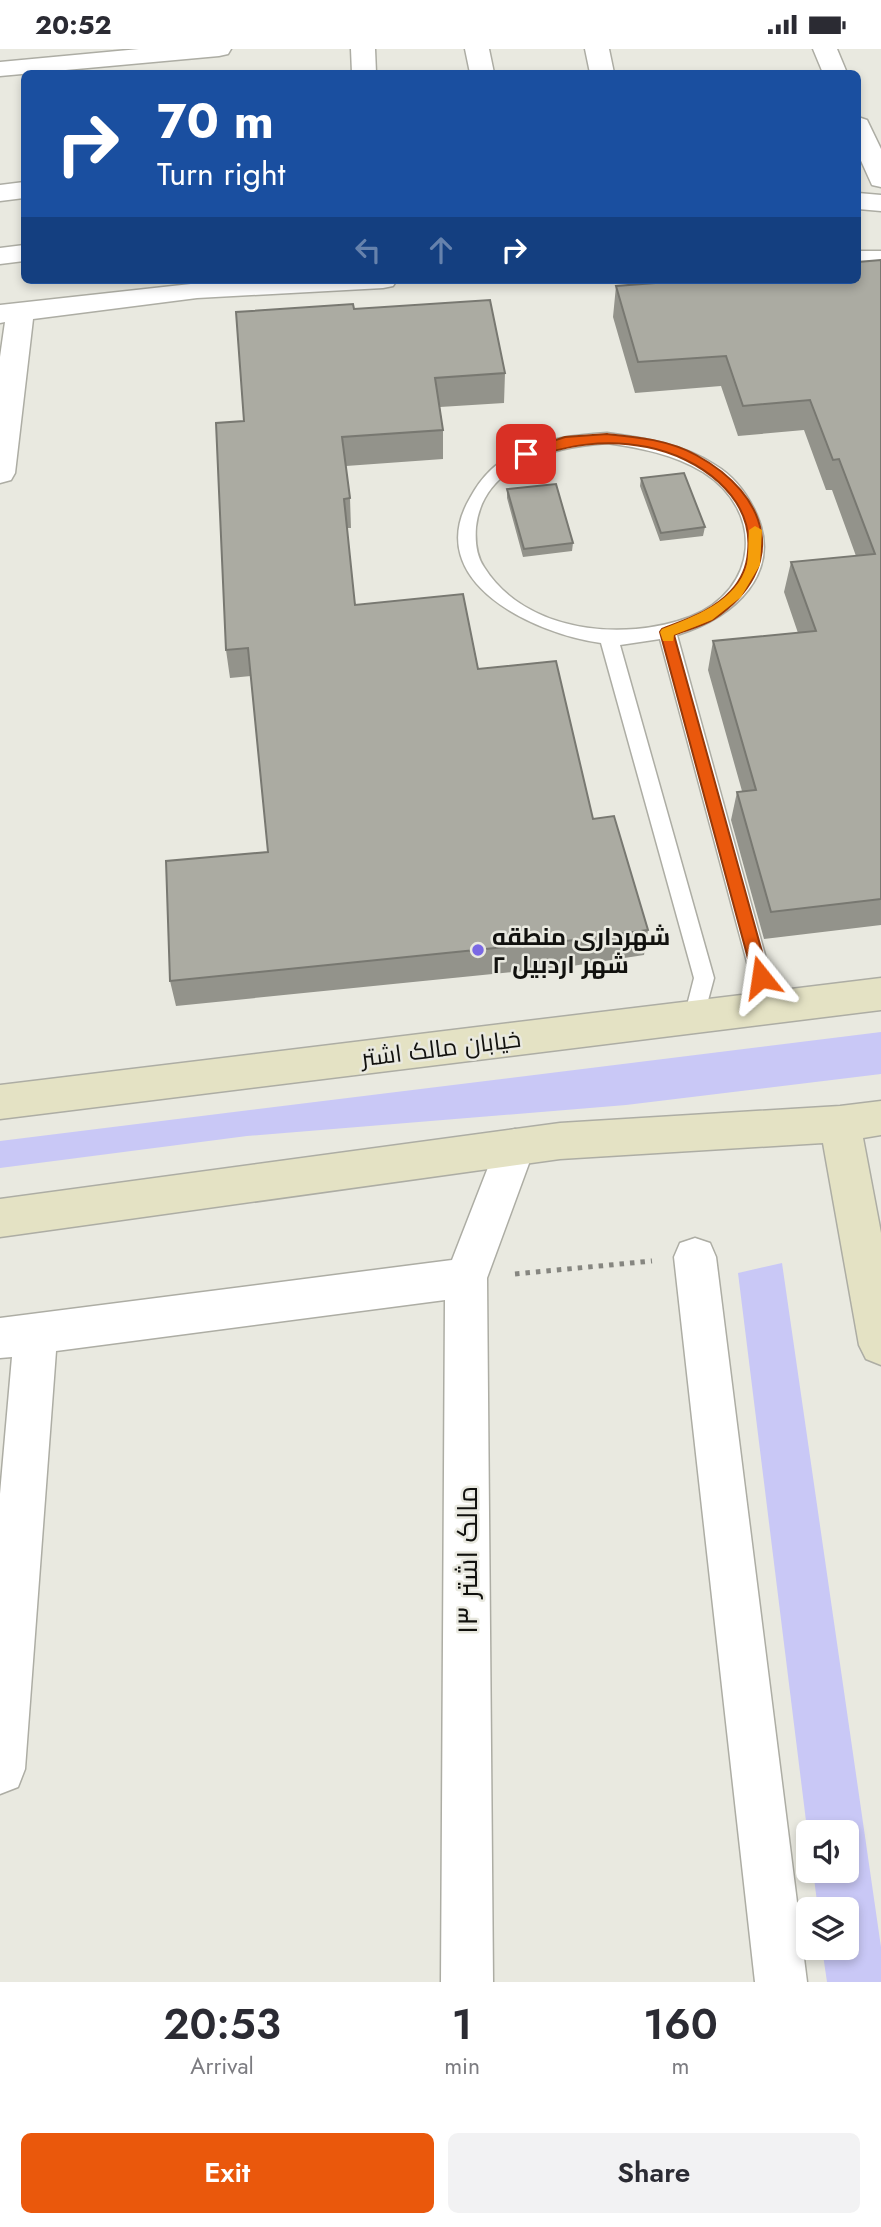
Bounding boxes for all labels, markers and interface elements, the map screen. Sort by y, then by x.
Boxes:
text: 20:52 [35,6,111,44]
text: 70 m [157,86,274,156]
icon: right [42,98,133,189]
text: Turn right [157,151,286,197]
icon: left [349,231,387,269]
icon: ahead [422,231,460,269]
icon: right [495,231,533,269]
pin [496,424,556,484]
icon: arrive [507,435,545,473]
place label: شهرداری منطقه ۲ شهر اردبیل [492,919,670,982]
position arrow [724,940,798,1014]
marker: شهرداری منطقه ۲ شهر اردبیل [470,942,486,958]
street label: خیابان مالک اشتر [357,1021,523,1075]
street label: مالک اشتر ۱۳ [447,1486,488,1634]
map controls [796,1820,859,1960]
button: sound [796,1820,859,1883]
button: layers [796,1897,859,1960]
text: 20:53 [163,1994,281,2055]
text: 1 [452,1994,472,2055]
text: 160 [643,1994,718,2055]
text: Arrival [190,2049,254,2083]
text: min [444,2049,480,2083]
text: m [672,2049,690,2083]
button: Exit [21,2133,434,2213]
button: Share [448,2133,860,2213]

